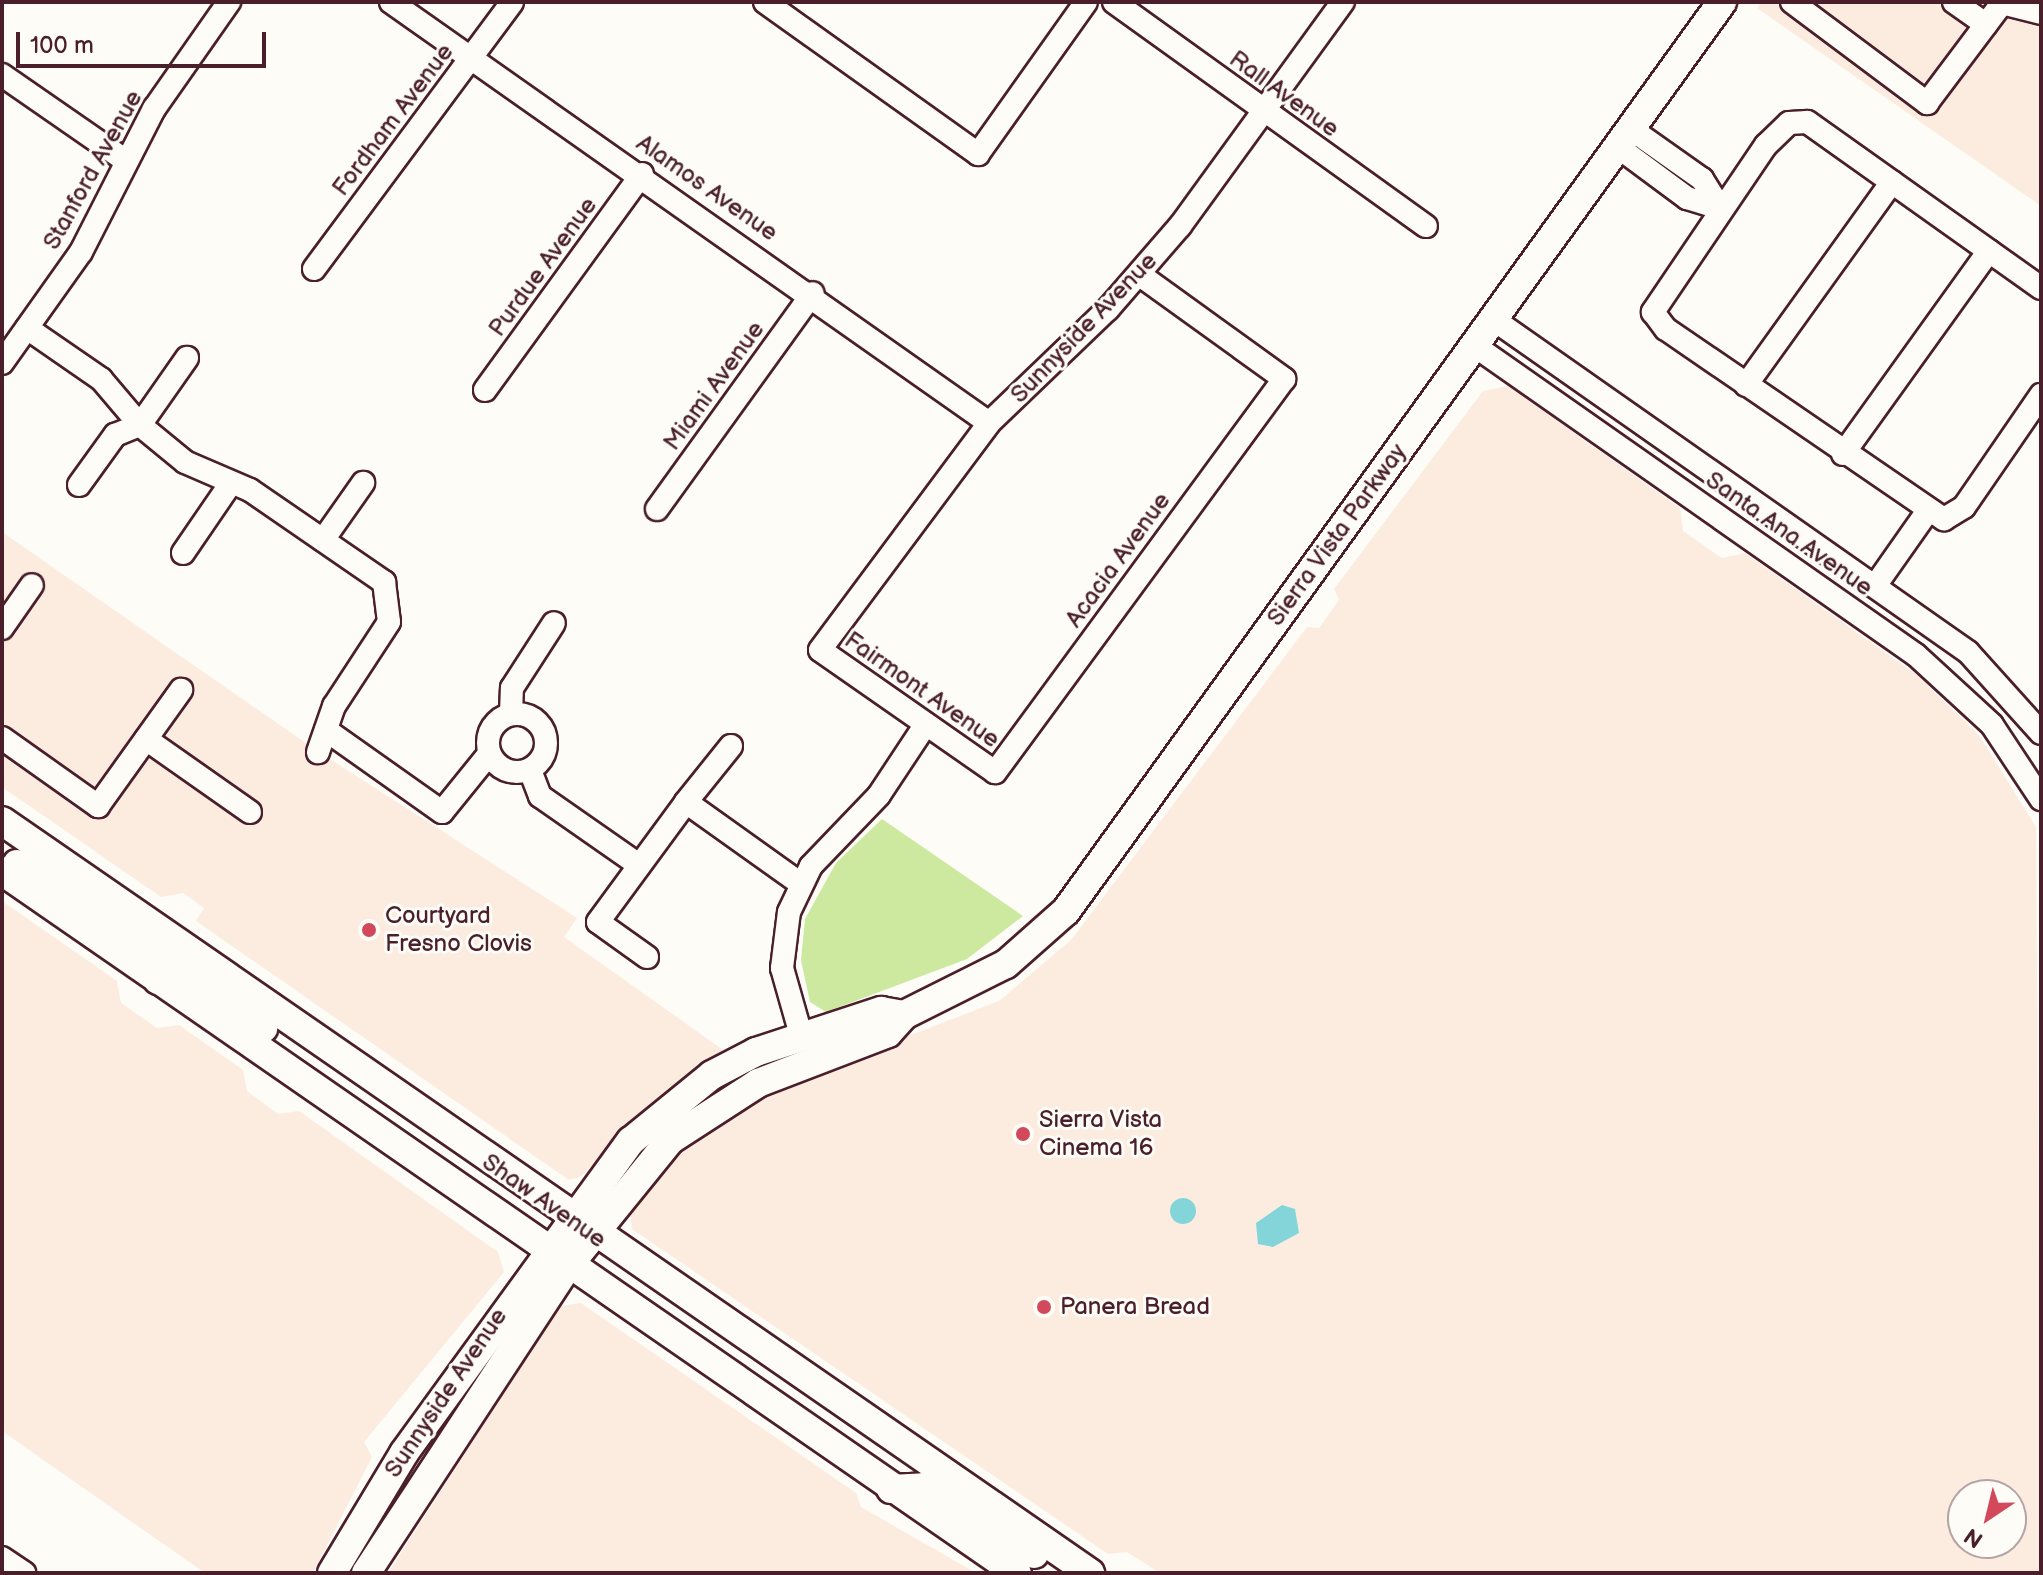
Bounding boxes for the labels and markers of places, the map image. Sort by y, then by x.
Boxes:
place label: Courtyard Fresno Clovis [385,902,532,958]
marker: Courtyard Fresno Clovis [360,921,378,939]
place label: Sierra Vista Cinema 16 [1039,1106,1163,1162]
marker: Sierra Vista Cinema 16 [1014,1125,1032,1143]
place label: Panera Bread [1060,1293,1210,1321]
marker: Panera Bread [1035,1298,1053,1316]

